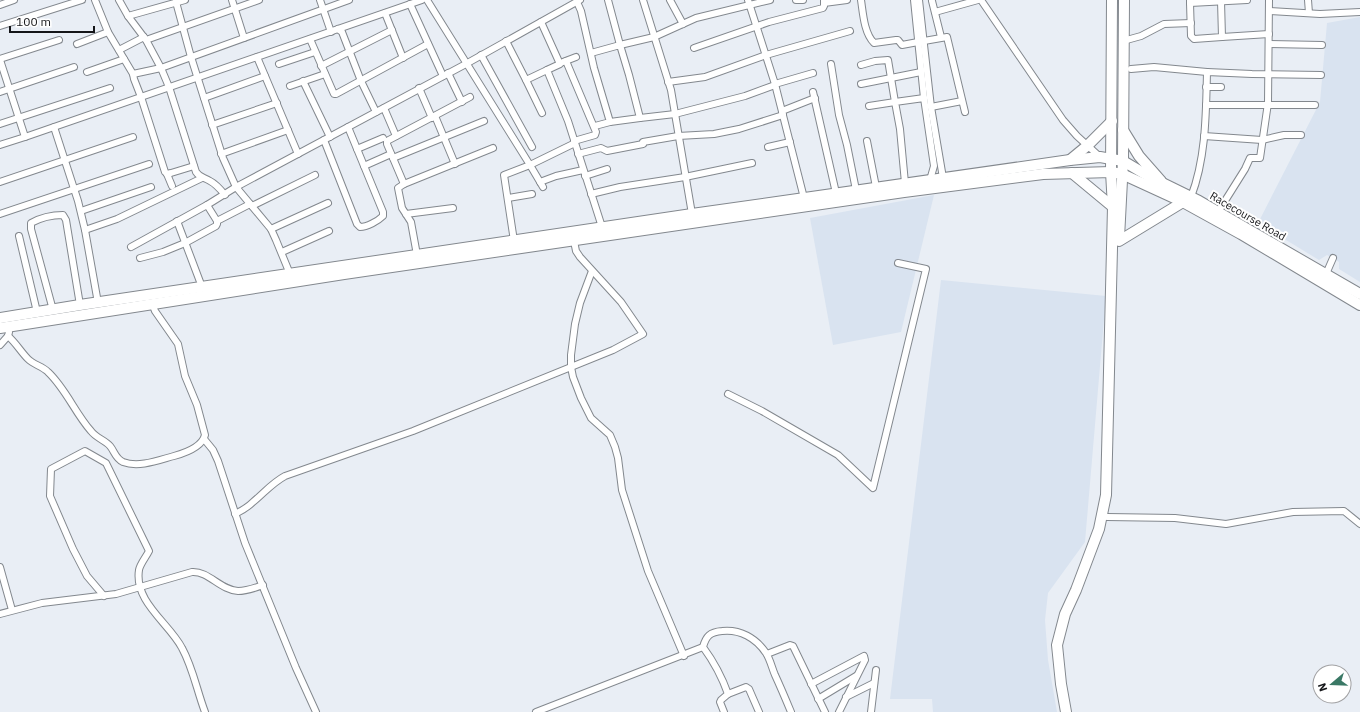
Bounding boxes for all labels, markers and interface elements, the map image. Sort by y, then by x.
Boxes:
scale bar [10,8,94,34]
text: 100 m [16,14,51,29]
street label: Racecourse Road [1207,189,1289,243]
north arrow [1312,664,1352,704]
text: N [1315,681,1330,693]

